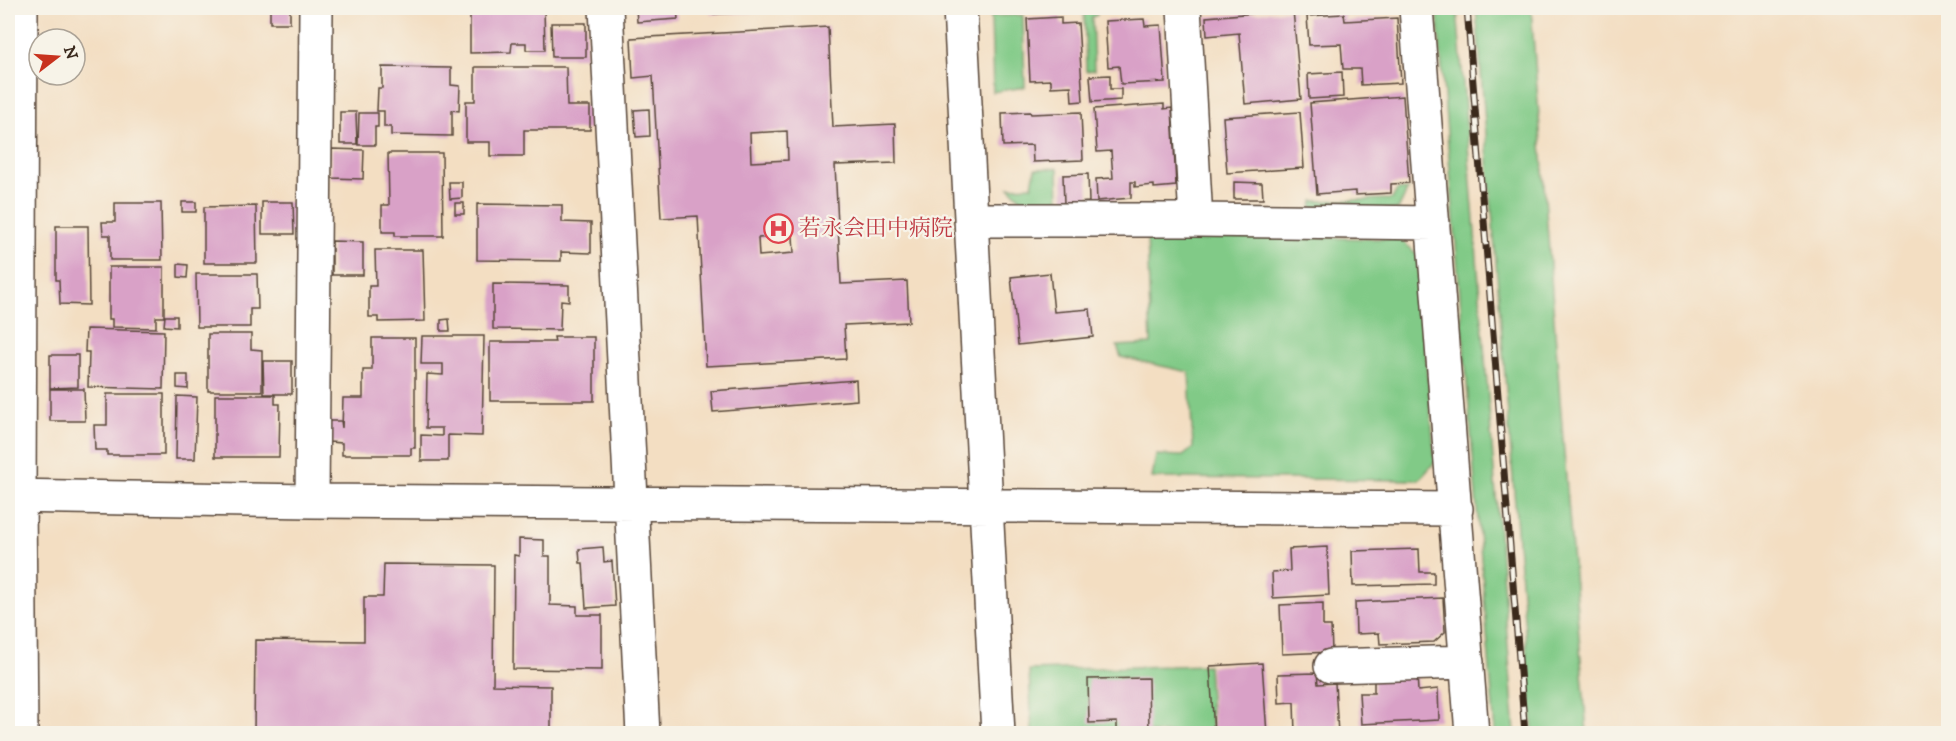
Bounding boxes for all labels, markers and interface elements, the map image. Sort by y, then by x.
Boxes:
north arrow [27,27,87,87]
text: N [59,44,82,62]
hospital icon: 若永会田中病院 [762,212,794,244]
place label: 若永会田中病院 [799,215,953,242]

